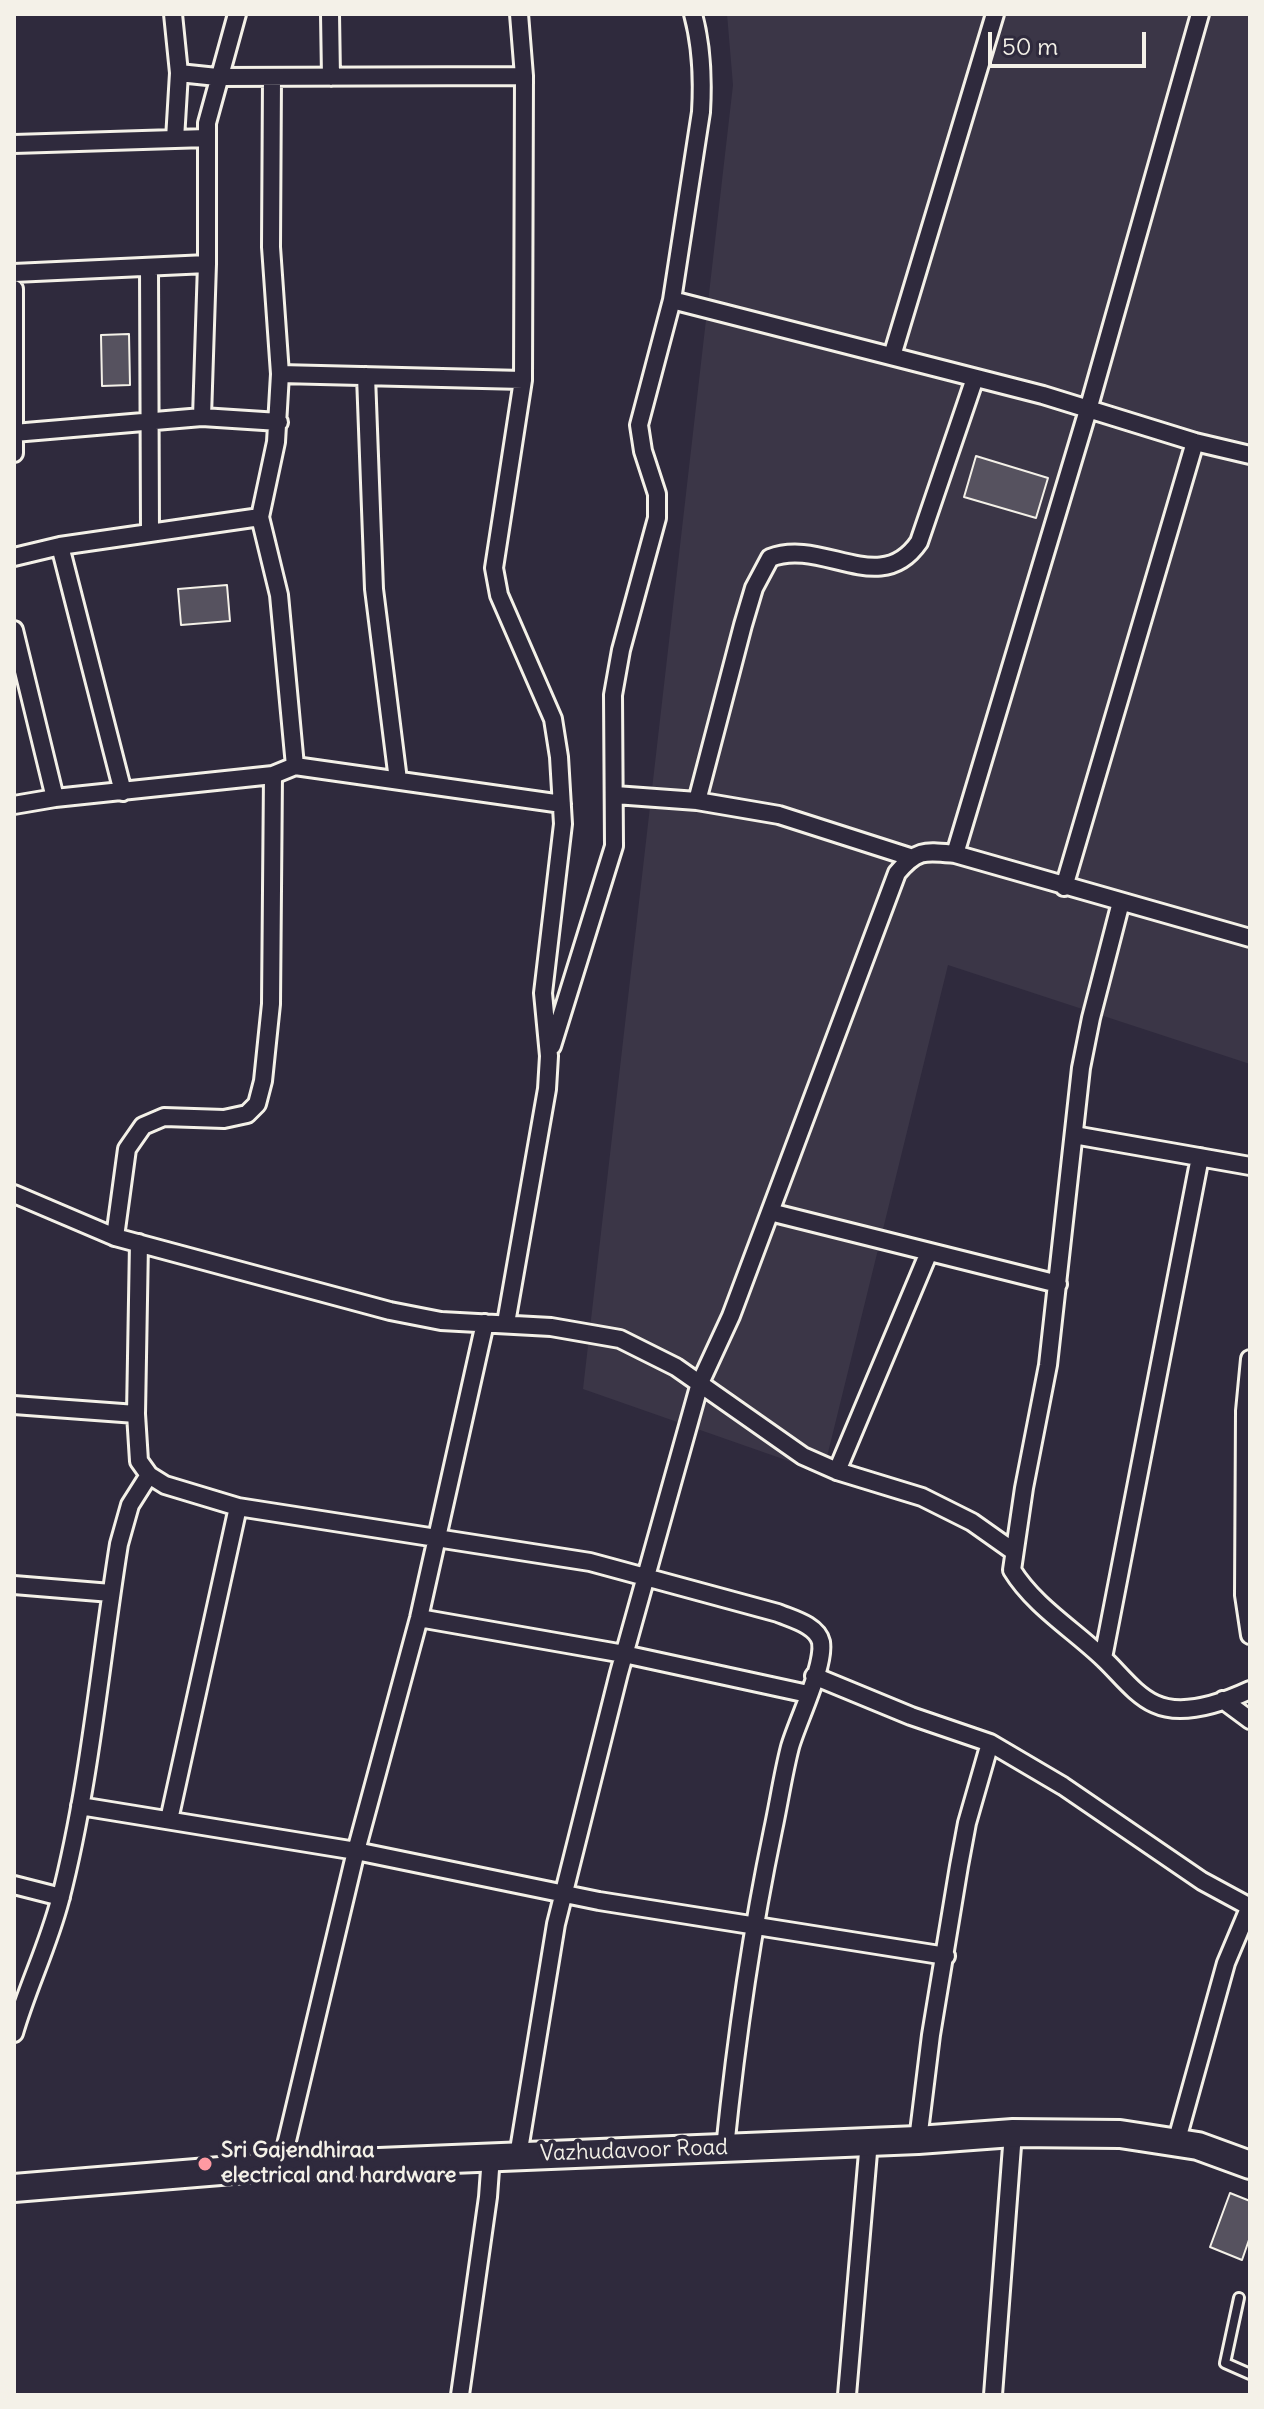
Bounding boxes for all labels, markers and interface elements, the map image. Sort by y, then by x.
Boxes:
scale bar [992,16,1150,66]
text: 50 m [1002,31,1058,61]
street label: Vazhudavoor Road [540,2135,728,2167]
place label: Sri Gajendhiraa electrical and hardware [221,2138,456,2190]
marker: Sri Gajendhiraa electrical and hardware [196,2155,214,2173]

